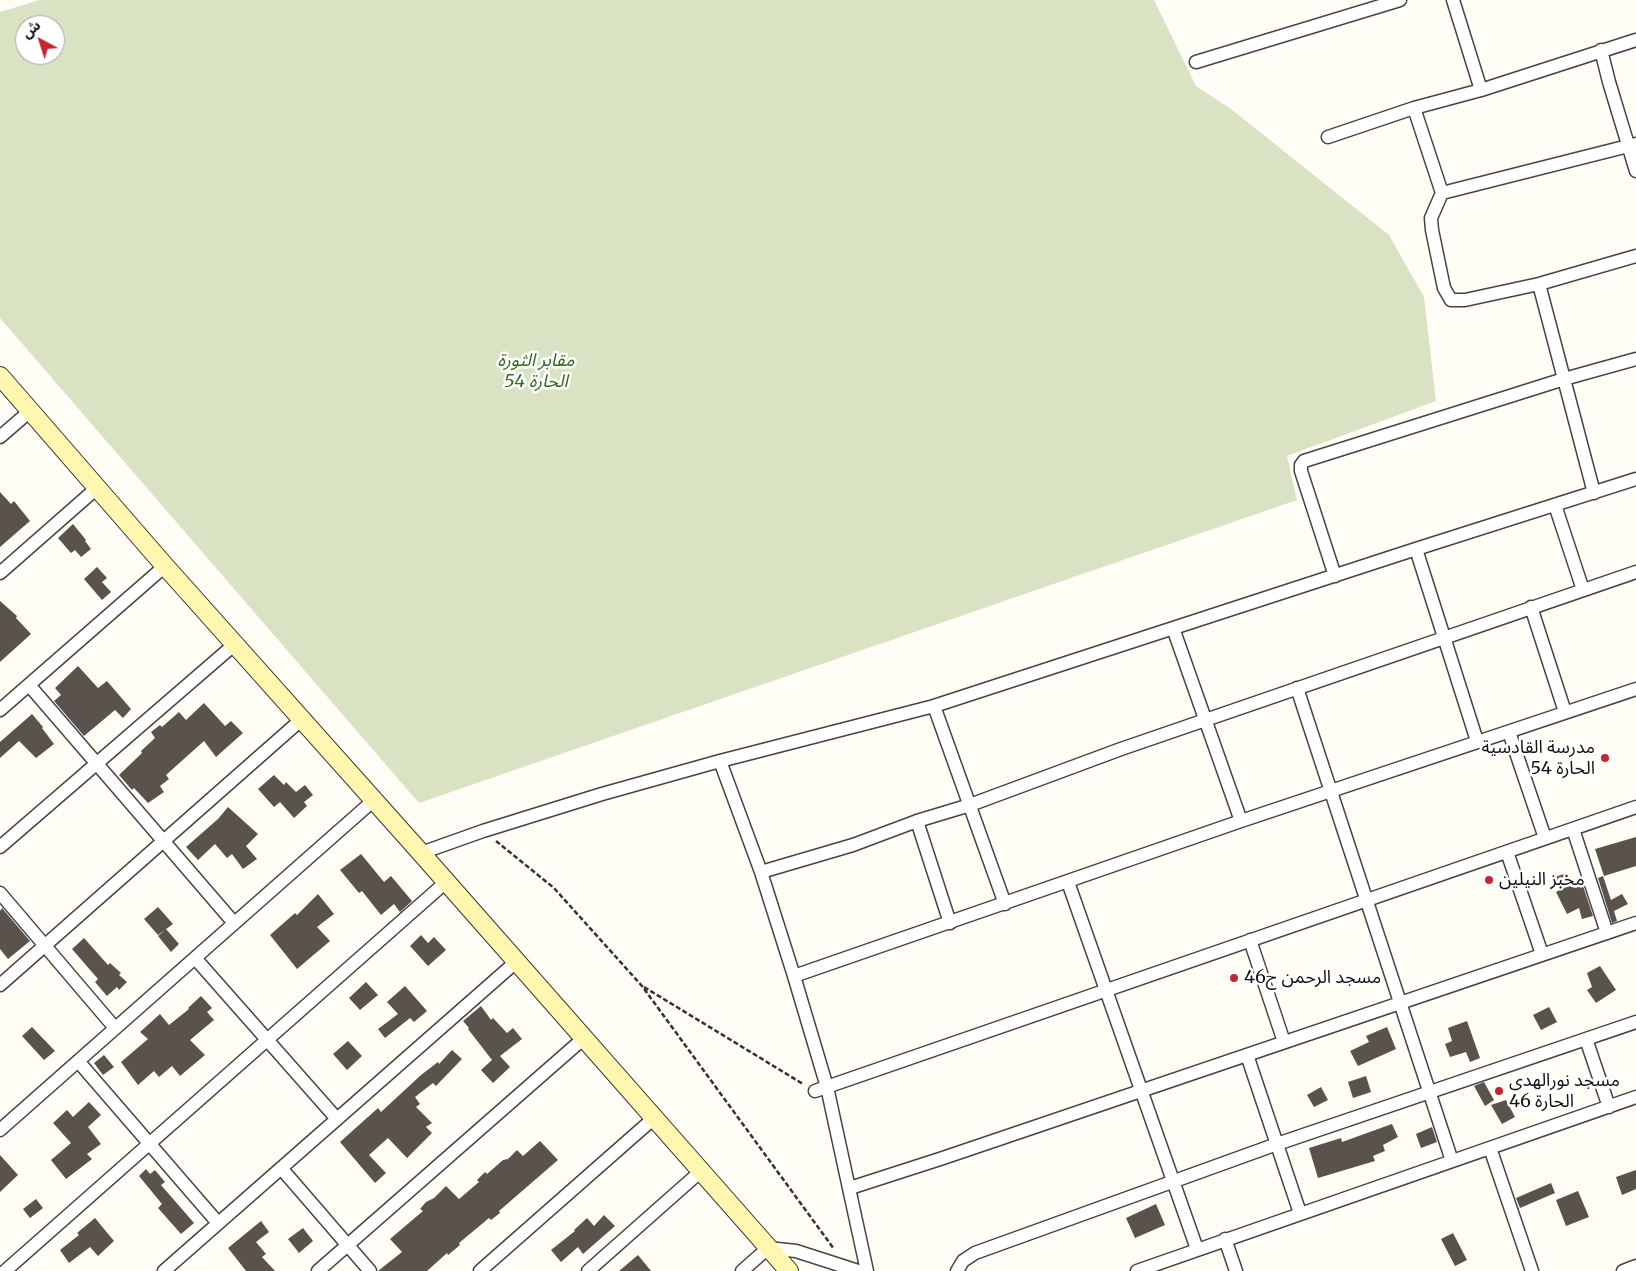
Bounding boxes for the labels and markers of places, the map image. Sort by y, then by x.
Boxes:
place label: مدرسة القادسية الحارة 54 [1482,737,1595,780]
marker: مدرسة القادسية الحارة 54 [1599,752,1611,764]
place label: مخبز النيلين [1499,869,1585,891]
marker: مخبز النيلين [1483,874,1495,886]
place label: مسجد الرحمن ح46 [1244,967,1381,989]
marker: مسجد الرحمن ح46 [1228,972,1240,984]
place label: مسجد نورالهدى الحارة 46 [1509,1070,1620,1112]
marker: مسجد نورالهدى الحارة 46 [1493,1085,1505,1097]

